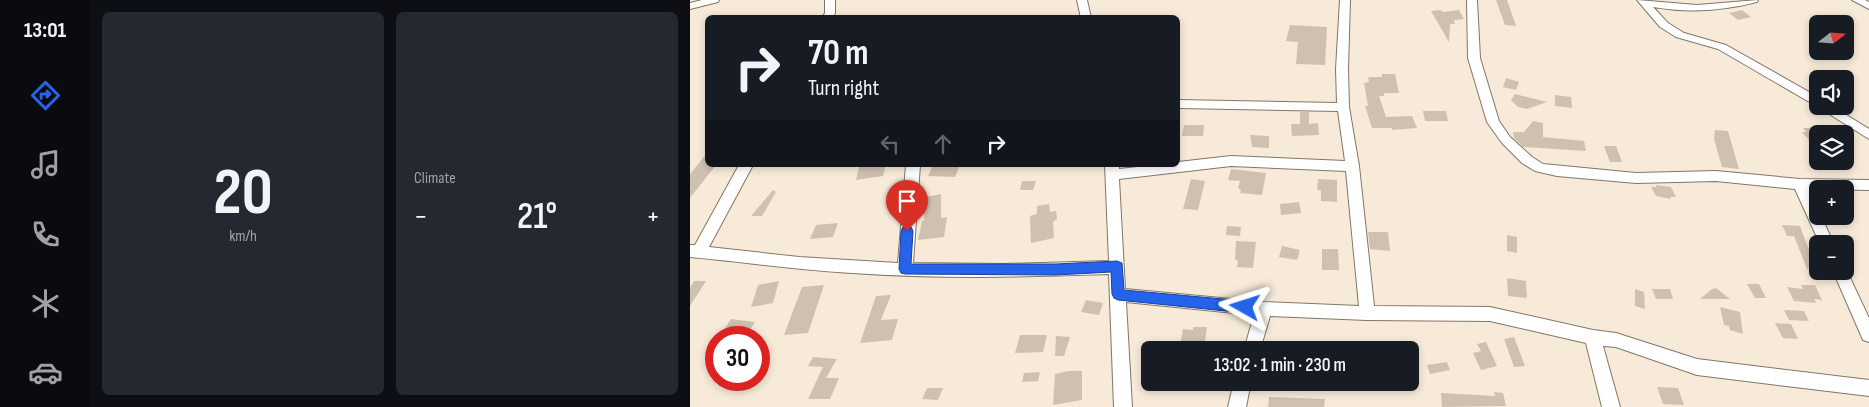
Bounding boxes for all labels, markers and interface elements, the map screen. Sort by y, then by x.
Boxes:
north arrow [1809,15,1854,60]
map controls [1809,15,1854,280]
text: 13:01 [24,17,66,44]
text: 70 m [808,32,868,75]
icon: right [725,35,790,100]
button: sound [1809,70,1854,115]
text: Turn right [808,75,879,102]
icon: directions [28,78,63,113]
button: layers [1809,125,1854,170]
icon: left [876,130,904,158]
icon: ahead [929,130,957,158]
icon: right [982,130,1010,158]
icon: music [28,147,63,182]
text: 20 [213,155,273,233]
text: Climate [414,169,456,188]
pin [886,180,928,231]
button: + [1809,180,1854,225]
icon: arrive [893,187,921,215]
text: 21° [517,194,557,239]
text: − [414,200,428,233]
text: + [646,200,660,233]
icon: phone [28,217,63,252]
text: km/h [229,227,257,246]
button: − [1809,235,1854,280]
position arrow [1218,280,1270,332]
icon: climate [28,286,63,321]
speed limit sign: 30 [705,326,770,391]
text: 13:02 · 1 min · 230 m [1214,354,1346,377]
icon: car [28,355,63,390]

